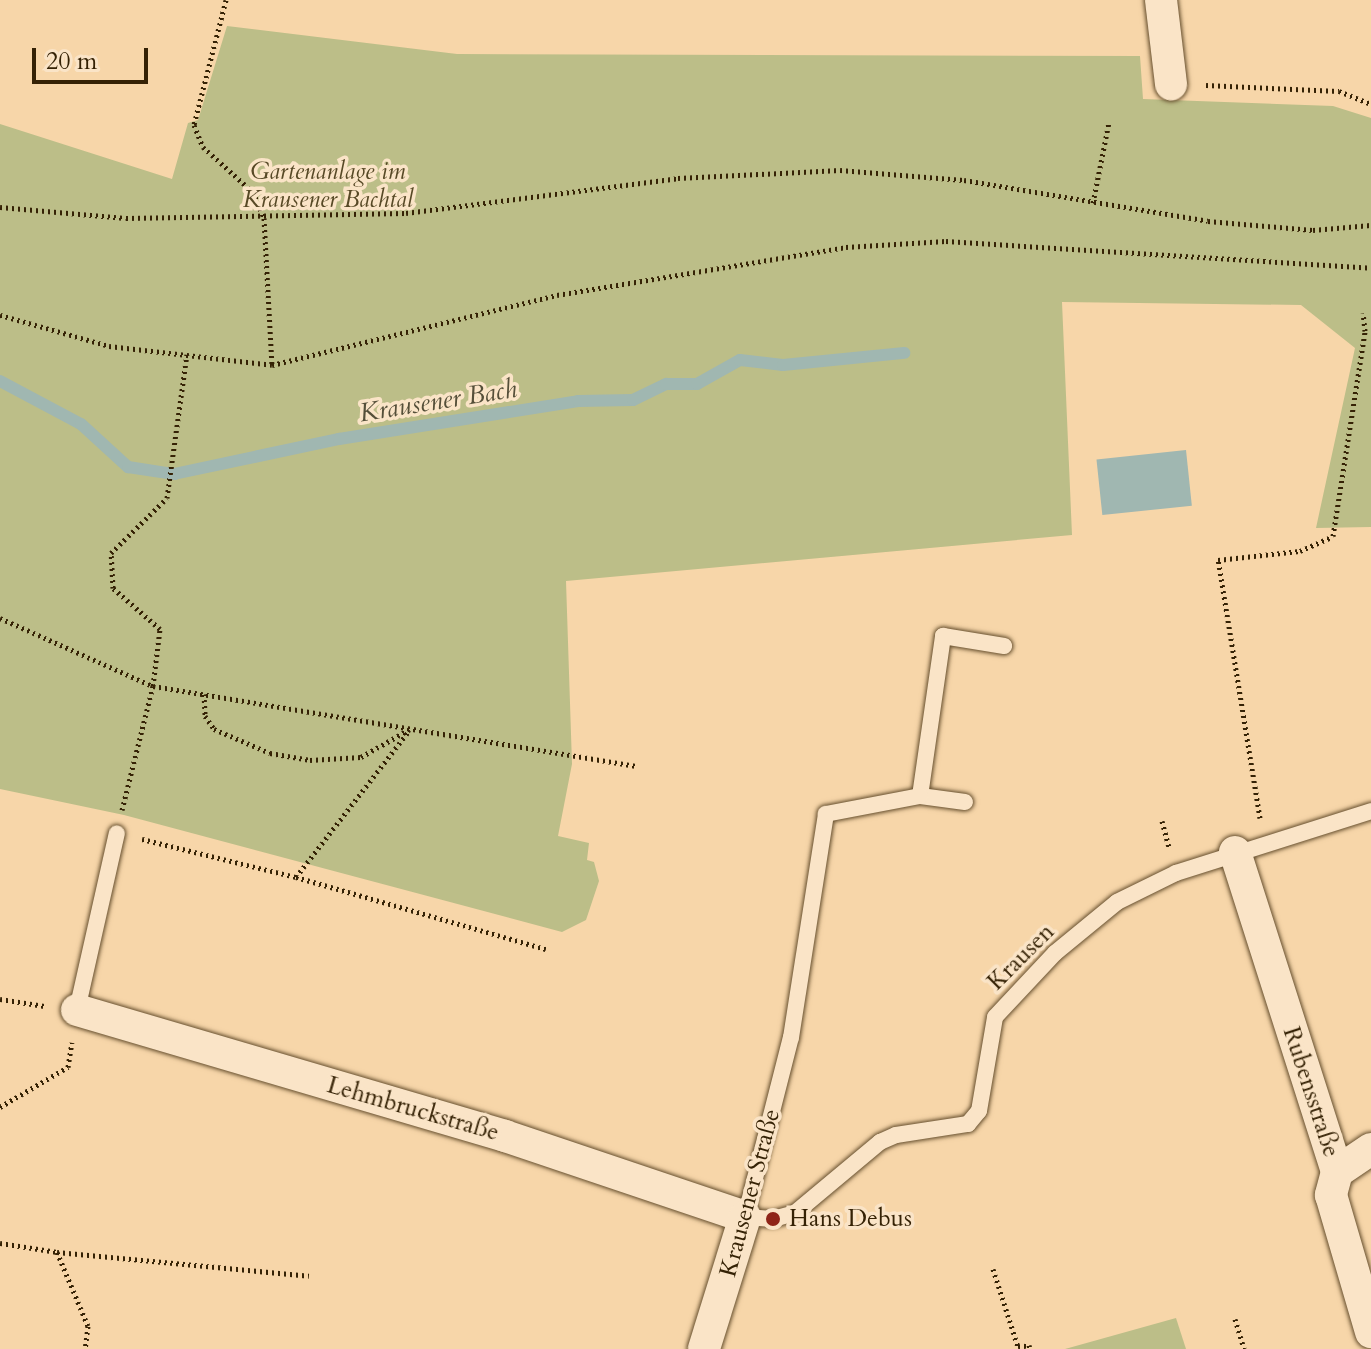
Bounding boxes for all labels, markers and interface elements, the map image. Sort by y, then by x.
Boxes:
scale bar [36,32,152,82]
text: 20 m [46,45,97,78]
park label: Gartenanlage im Krausener Bachtal [243,158,413,214]
water label: Krausener Bach [357,373,519,429]
street label: Krausen [982,918,1060,996]
street label: Rubensstraße [1276,1023,1346,1161]
street label: Lehmbruckstraße [324,1071,502,1147]
street label: Krausener Straße [714,1106,786,1280]
place label: Hans Debus [789,1205,912,1233]
marker: Hans Debus [764,1210,782,1228]

